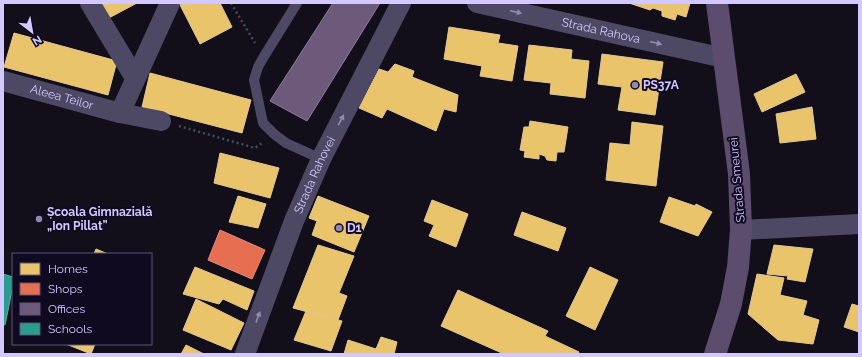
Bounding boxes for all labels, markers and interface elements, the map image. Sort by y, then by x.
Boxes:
one-way arrow [509,9,522,15]
north arrow [12,12,52,52]
street label: Strada Rahova [560,15,642,46]
text: N [30,32,44,48]
one-way arrow [650,40,662,46]
place label: PS37A [643,78,680,92]
marker: PS37A [630,80,640,90]
street label: Aleea Teilor [29,82,96,113]
one-way arrow [337,114,344,126]
street label: Strada Rahovei [291,134,338,216]
street label: Strada Smeurei [726,137,748,223]
place label: Școala Gimnazială „Ion Pillat” [47,205,153,233]
marker: Școala Gimnazială „Ion Pillat” [34,214,44,224]
place label: D1 [347,221,362,235]
marker: D1 [334,223,344,233]
legend [12,253,152,345]
text: Homes [48,262,88,276]
text: Shops [48,282,83,296]
text: Offices [48,302,85,316]
one-way arrow [256,311,262,323]
text: Schools [48,322,92,336]

